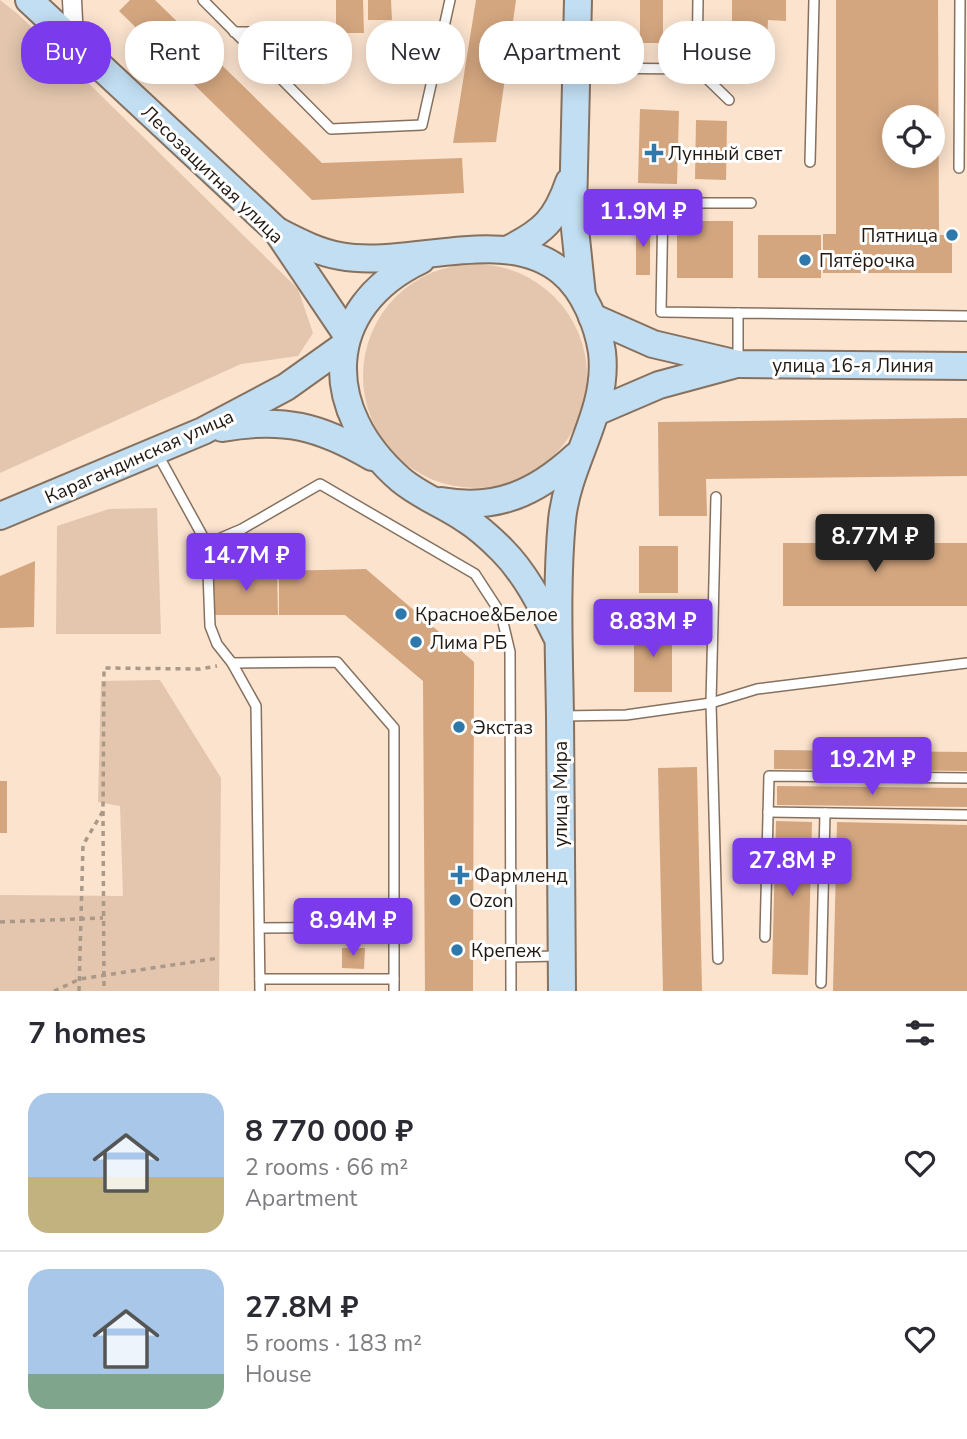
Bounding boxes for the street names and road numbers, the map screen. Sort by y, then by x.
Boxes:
street label: Лесозащитная улица [135,100,289,250]
street label: улица 16-я Линия [772,353,934,379]
street label: Карагандинская улица [41,403,238,510]
street label: улица Мира [548,741,574,847]

